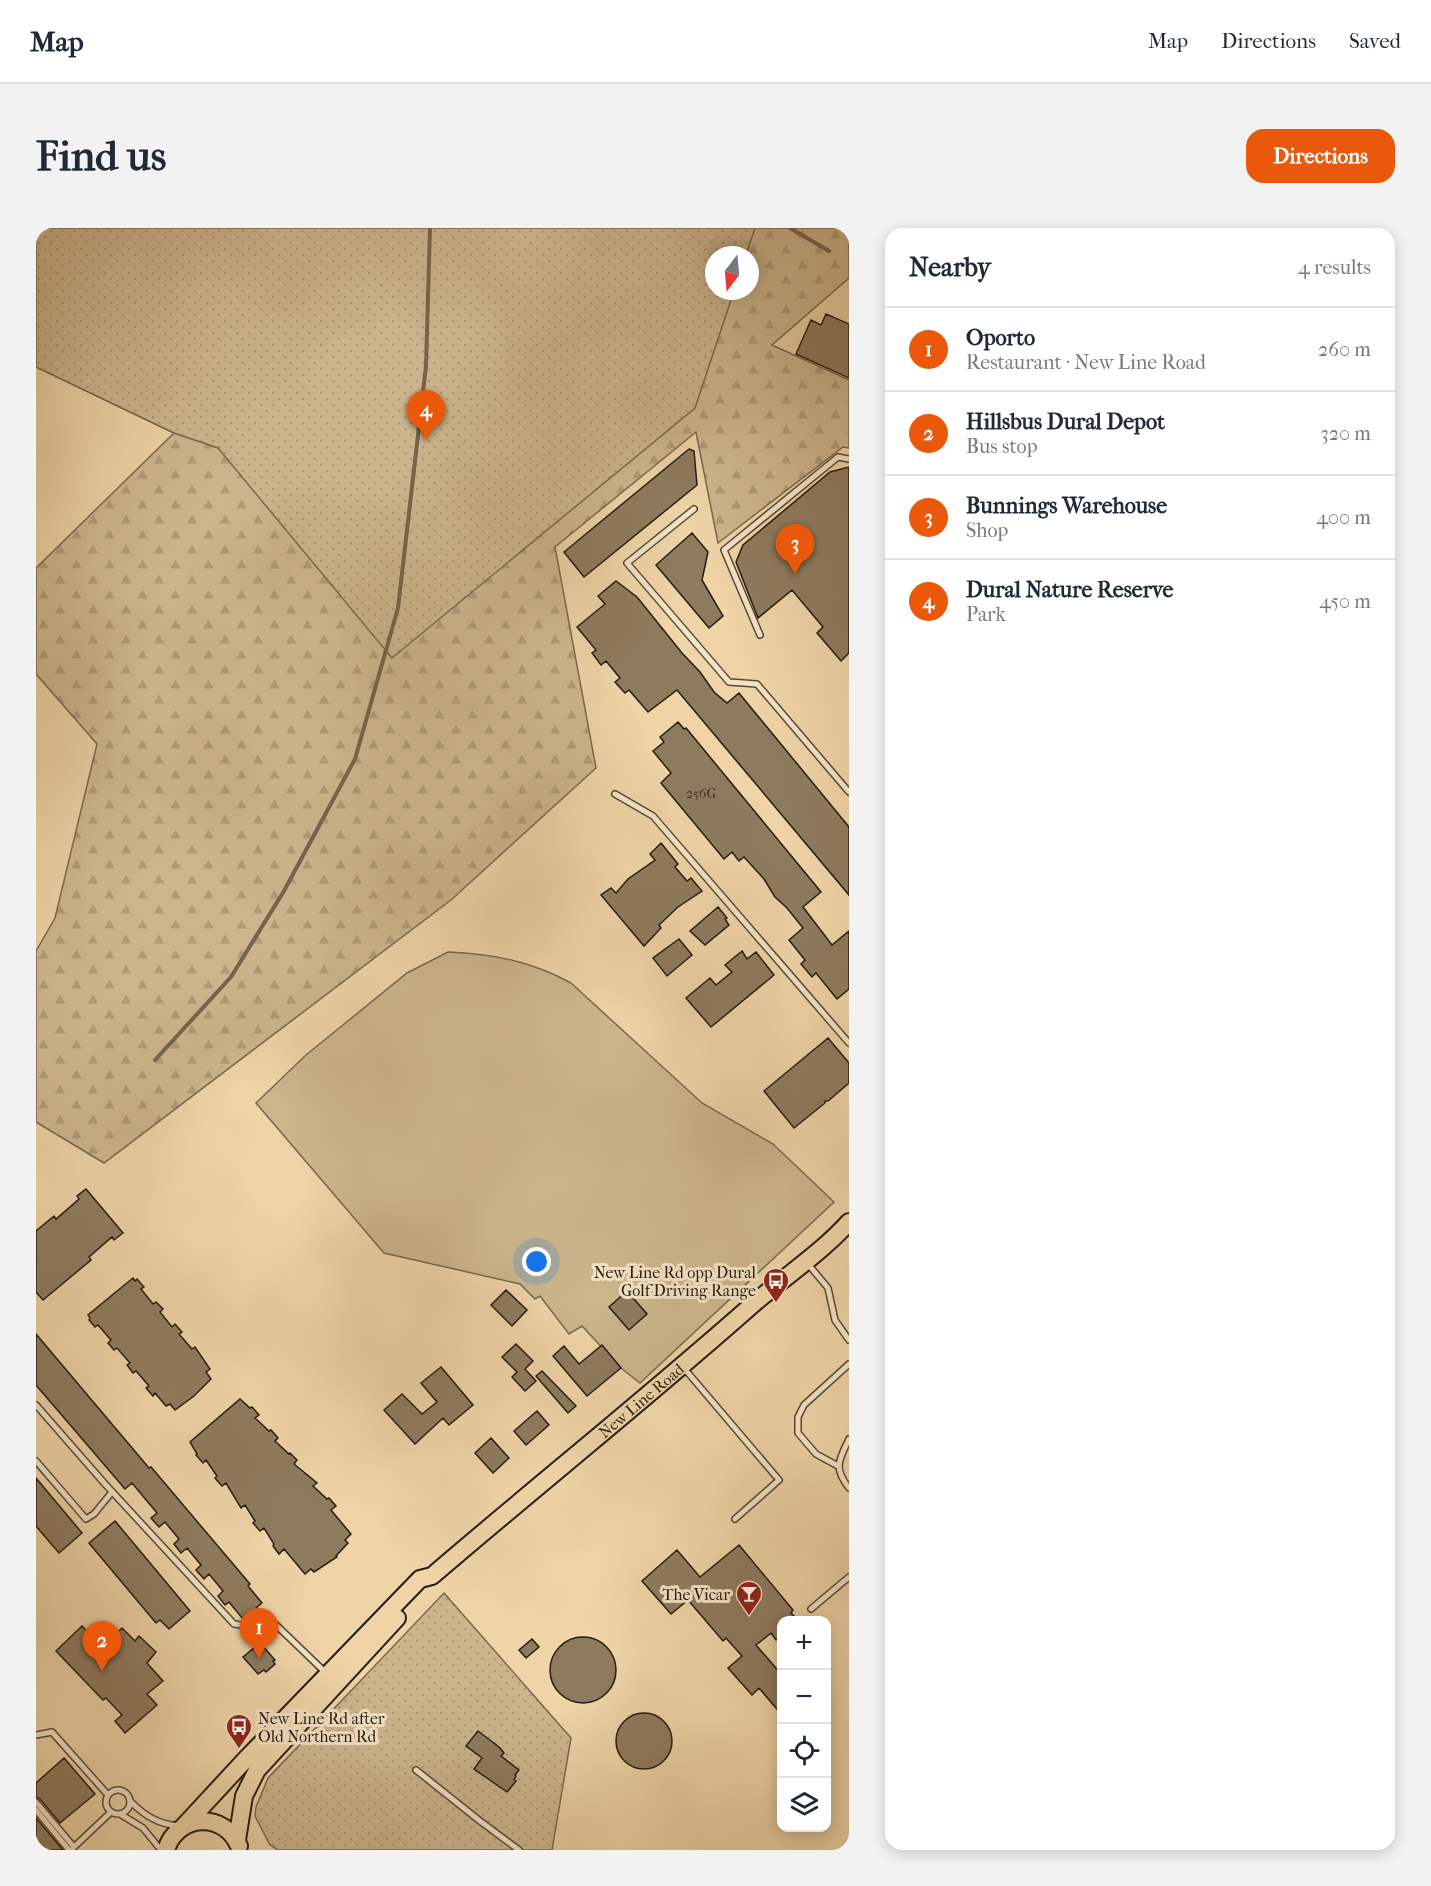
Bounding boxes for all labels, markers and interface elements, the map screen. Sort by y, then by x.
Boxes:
text: Map [30,25,84,58]
text: Map [1148,29,1188,53]
text: Directions [1221,29,1316,53]
text: Saved [1349,29,1401,53]
button: Directions [1246,129,1395,183]
text: Find us [36,132,166,181]
north arrow [705,246,759,300]
text: Nearby [909,252,991,283]
text: 4 results [1298,256,1371,279]
text: Oporto [966,325,1035,351]
text: 1 [925,338,932,361]
text: 260 m [1318,338,1371,361]
text: Restaurant · New Line Road [966,351,1206,374]
pin: 4 [406,390,446,440]
text: Hillsbus Dural Depot [966,409,1165,435]
text: 2 [923,422,934,445]
text: 320 m [1321,422,1371,445]
text: Bus stop [966,435,1038,458]
text: Bunnings Warehouse [966,493,1167,519]
text: 3 [924,506,933,529]
text: 400 m [1316,506,1371,529]
text: Shop [966,519,1008,542]
pin: 3 [776,524,814,574]
text: Dural Nature Reserve [966,577,1173,603]
text: 4 [923,590,934,613]
text: 450 m [1319,590,1371,613]
text: Park [966,603,1006,626]
house number: 256G [686,785,716,802]
your location [522,1247,551,1276]
place label: New Line Rd opp Dural Golf Driving Range [594,1263,757,1300]
bus stop icon: New Line Rd opp Dural Golf Driving Range [761,1266,791,1304]
street label: New Line Road [595,1359,688,1442]
bar icon: The Vicar [734,1579,764,1617]
place label: The Vicar [662,1585,730,1604]
pin: 1 [240,1608,278,1658]
map controls [777,1616,831,1832]
button: + [777,1616,831,1670]
pin: 2 [82,1622,122,1671]
button: − [777,1670,831,1724]
place label: New Line Rd after Old Northern Rd [258,1709,385,1746]
bus stop icon: New Line Rd after Old Northern Rd [224,1712,254,1750]
button: locate [777,1724,831,1778]
button: layers [777,1778,831,1832]

